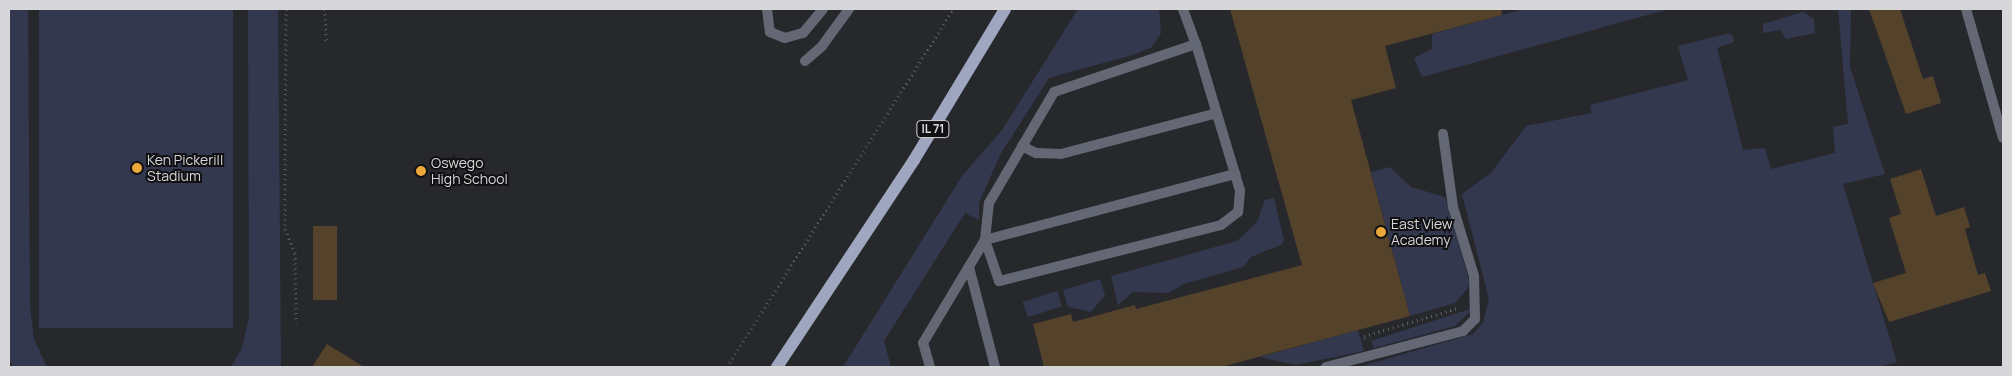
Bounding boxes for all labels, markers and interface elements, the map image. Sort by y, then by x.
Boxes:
road number: IL 71 [916,120,950,138]
place label: Ken Pickerill Stadium [147,152,223,184]
place label: Oswego High School [431,155,508,188]
marker: Ken Pickerill Stadium [131,162,143,174]
marker: Oswego High School [415,165,427,177]
place label: East View Academy [1391,216,1453,248]
marker: East View Academy [1375,226,1387,238]

